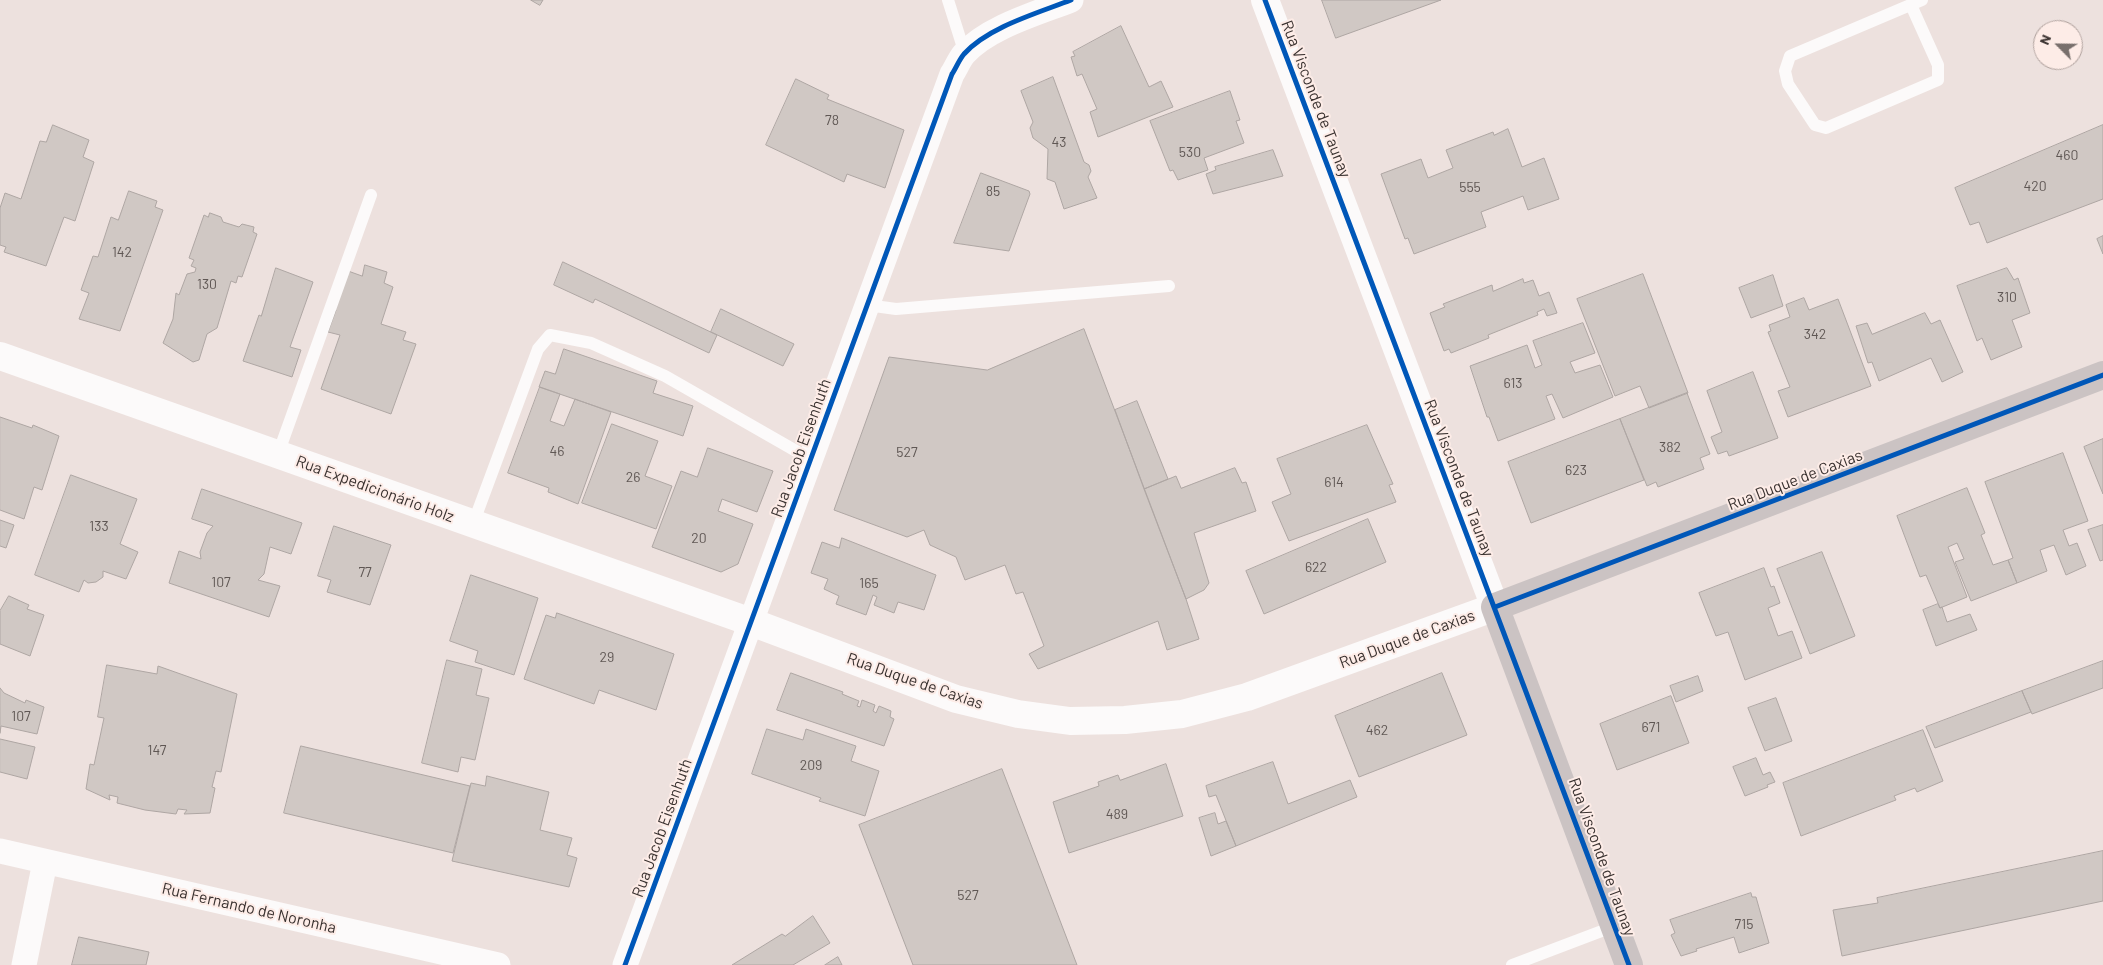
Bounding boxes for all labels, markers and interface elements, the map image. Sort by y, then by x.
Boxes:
street label: Rua Visconde de Taunay [1277,18,1355,180]
north arrow [2033,20,2083,70]
text: N [2035,32,2054,47]
house number: 78 [825,112,839,128]
house number: 43 [1052,134,1066,150]
house number: 530 [1179,144,1201,160]
house number: 460 [2056,147,2078,163]
house number: 420 [2023,178,2047,194]
house number: 555 [1459,179,1481,195]
house number: 85 [986,183,1000,199]
house number: 142 [112,244,132,260]
house number: 130 [197,276,217,292]
house number: 310 [1997,289,2017,305]
house number: 342 [1804,326,1826,342]
house number: 613 [1503,375,1523,391]
street label: Rua Jacob Eisenhuth [767,376,835,520]
street label: Rua Visconde de Taunay [1420,397,1498,559]
house number: 382 [1659,439,1681,455]
house number: 46 [550,443,564,459]
house number: 527 [896,444,918,460]
street label: Rua Duque de Caxias [1725,445,1865,515]
street label: Rua Expedicionário Holz [293,451,457,527]
house number: 623 [1565,462,1587,478]
house number: 26 [626,469,640,485]
house number: 614 [1324,474,1344,490]
house number: 133 [89,518,109,534]
house number: 20 [691,530,707,546]
house number: 622 [1305,559,1327,575]
house number: 77 [358,564,372,580]
house number: 107 [211,574,231,590]
house number: 165 [859,575,879,591]
street label: Rua Duque de Caxias [1337,606,1477,672]
house number: 29 [600,649,614,665]
street label: Rua Duque de Caxias [844,649,986,713]
house number: 107 [11,708,31,724]
house number: 671 [1642,719,1660,735]
house number: 462 [1366,722,1388,738]
house number: 147 [148,742,166,758]
street label: Rua Jacob Eisenhuth [628,756,696,900]
house number: 209 [800,757,822,773]
street label: Rua Visconde de Taunay [1564,775,1640,939]
house number: 489 [1106,806,1128,822]
street label: Rua Fernando de Noronha [160,879,338,937]
house number: 527 [957,887,979,903]
house number: 715 [1735,916,1753,932]

